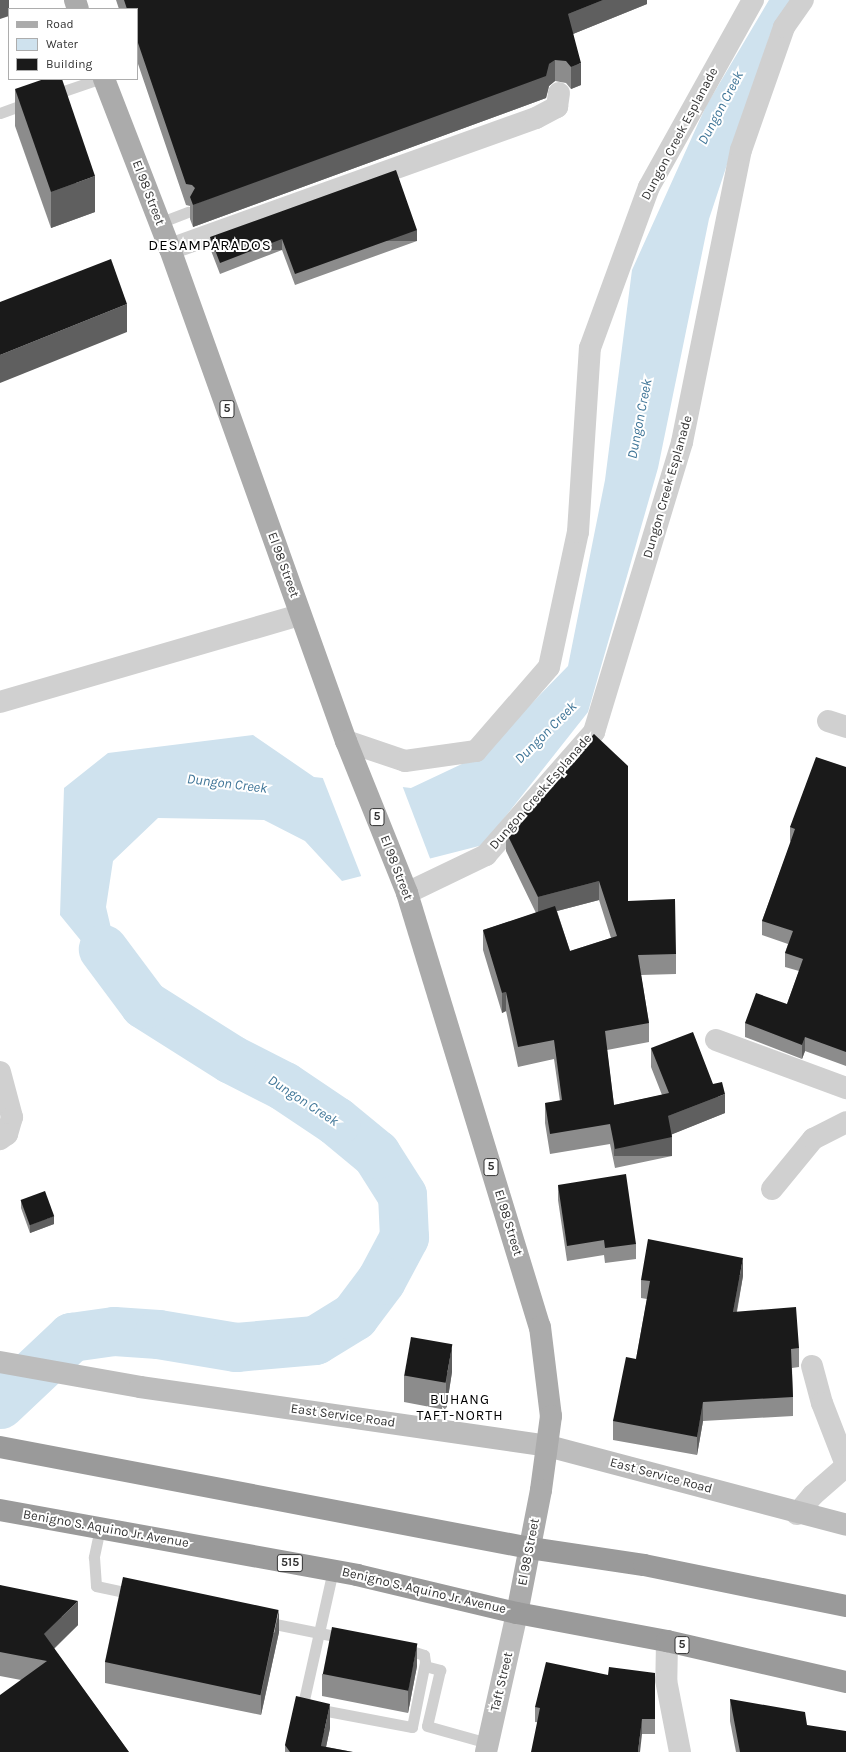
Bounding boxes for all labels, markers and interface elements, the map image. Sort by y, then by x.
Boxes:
legend [8,8,138,80]
text: Road [46,17,74,31]
text: Water [46,37,78,51]
text: Building [46,57,92,71]
street label: Dungon Creek Esplanade [638,65,722,203]
water label: Dungon Creek [695,68,747,148]
street label: El 98 Street [128,158,168,228]
district label: DESAMPARADOS [148,237,272,255]
water label: Dungon Creek [624,378,656,460]
road number: 5 [219,399,235,419]
street label: Dungon Creek Esplanade [640,414,696,560]
street label: El 98 Street [264,530,302,600]
water label: Dungon Creek [512,699,580,767]
street label: Dungon Creek Esplanade [487,731,595,853]
water label: Dungon Creek [186,771,268,797]
road number: 5 [369,807,385,827]
street label: El 98 Street [376,833,416,903]
water label: Dungon Creek [265,1072,341,1130]
road number: 5 [483,1157,499,1177]
street label: El 98 Street [491,1188,525,1258]
district label: BUHANG TAFT-NORTH [416,1392,504,1424]
street label: East Service Road [290,1401,396,1431]
street label: East Service Road [608,1455,714,1497]
street label: Benigno S. Aquino Jr. Avenue [22,1507,190,1551]
street label: El 98 Street [515,1517,543,1587]
road number: 515 [276,1553,304,1573]
street label: Benigno S. Aquino Jr. Avenue [340,1564,508,1618]
road number: 5 [674,1635,690,1655]
street label: Taft Street [488,1651,516,1713]

